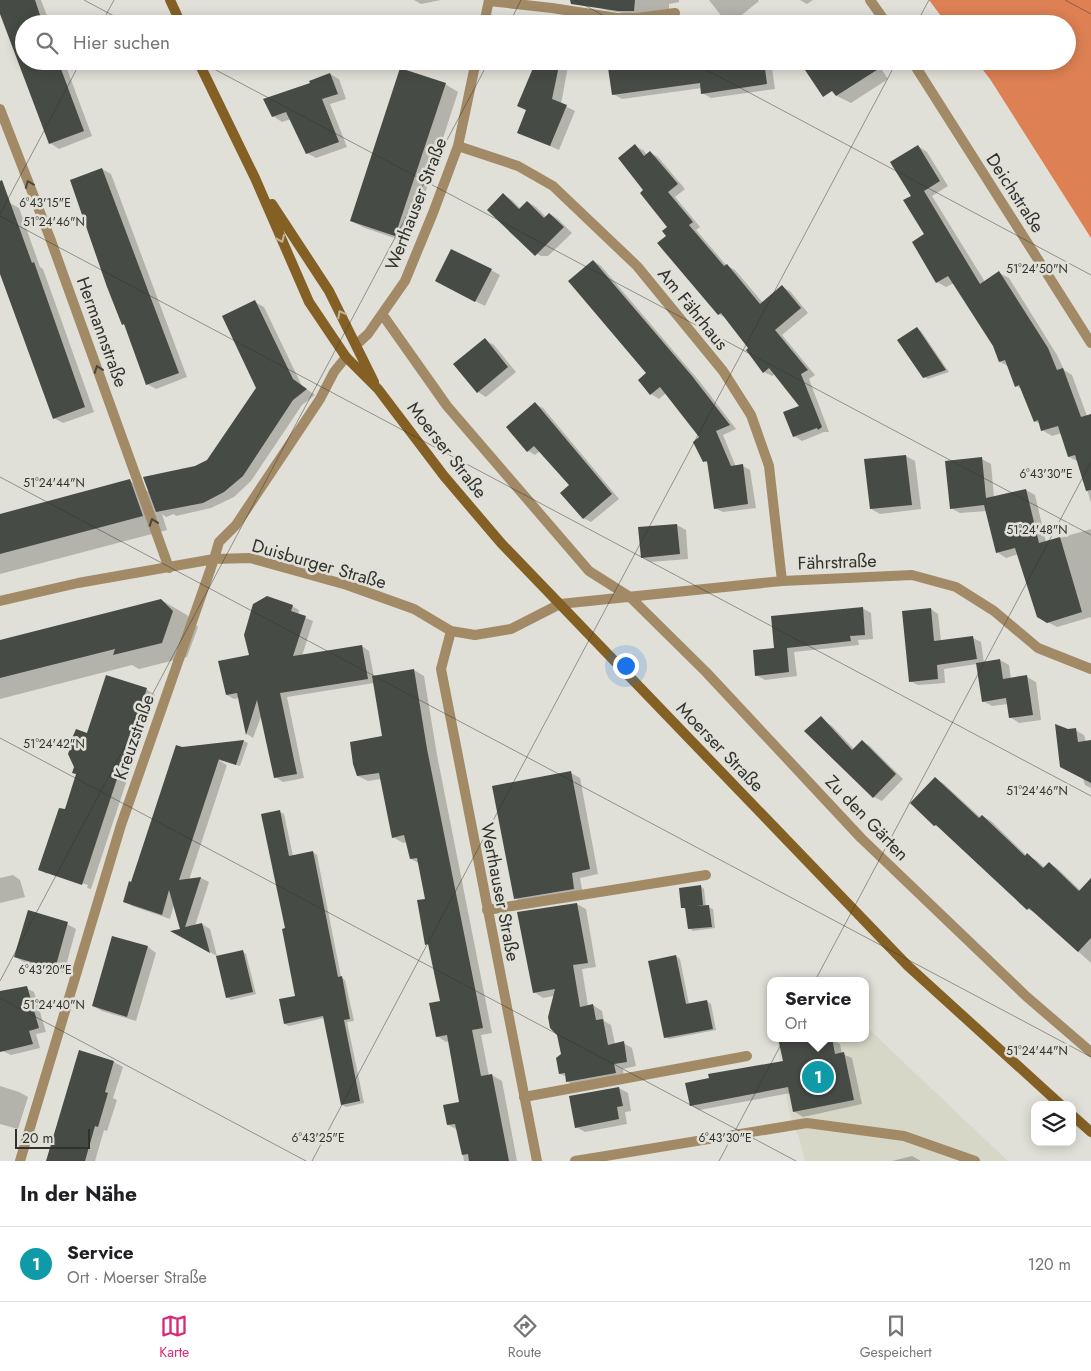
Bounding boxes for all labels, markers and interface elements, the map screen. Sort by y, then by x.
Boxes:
search box [15,15,1076,70]
icon: search [33,29,61,57]
text: Hier suchen [73,29,170,56]
street label: Werthauser Straße [379,134,453,274]
street label: Deichstraße [980,148,1050,238]
one-way arrow [25,180,35,189]
text: 6°43'15"E [19,194,71,212]
text: 51°24'46"N [23,213,85,231]
one-way arrow [275,234,286,243]
text: 51°24'50"N [1006,260,1068,278]
street label: Am Fährhaus [652,262,734,356]
street label: Hermannstraße [70,273,134,391]
one-way arrow [337,310,347,319]
one-way arrow [94,365,104,374]
street label: Moerser Straße [401,396,493,504]
text: 6°43'30"E [1019,465,1073,483]
text: 51°24'44"N [23,474,85,492]
one-way arrow [149,518,159,527]
text: 51°24'48"N [1006,521,1068,539]
street label: Duisburger Straße [249,532,389,596]
street label: Fährstraße [797,548,877,576]
your location [613,653,639,679]
street label: Kreuzstraße [107,691,161,783]
street label: Moerser Straße [670,696,770,798]
text: 51°24'42"N [23,735,85,753]
street label: Zu den Gärten [819,769,915,867]
text: 51°24'46"N [1006,782,1068,800]
street label: Werthauser Straße [474,821,526,963]
text: 6°43'20"E [18,961,72,979]
popup [767,977,869,1042]
text: Service [785,985,851,1012]
text: 51°24'40"N [23,996,85,1014]
text: Ort [785,1012,807,1035]
text: 51°24'44"N [1006,1042,1068,1060]
pin: 1 [802,1058,834,1096]
map controls [1031,1101,1076,1146]
button: layers [1031,1101,1076,1146]
scale bar [15,1126,90,1149]
text: 20 m [22,1128,54,1148]
text: 6°43'25"E [292,1129,345,1147]
text: 6°43'30"E [698,1129,752,1147]
text: In der Nähe [20,1179,137,1209]
text: Service [67,1239,134,1266]
text: 1 [32,1253,40,1276]
text: 120 m [1028,1253,1071,1276]
text: Ort · Moerser Straße [67,1266,207,1289]
tab: Karte [159,1312,189,1362]
tab: Route [508,1312,541,1362]
tab: Gespeichert [860,1312,932,1362]

